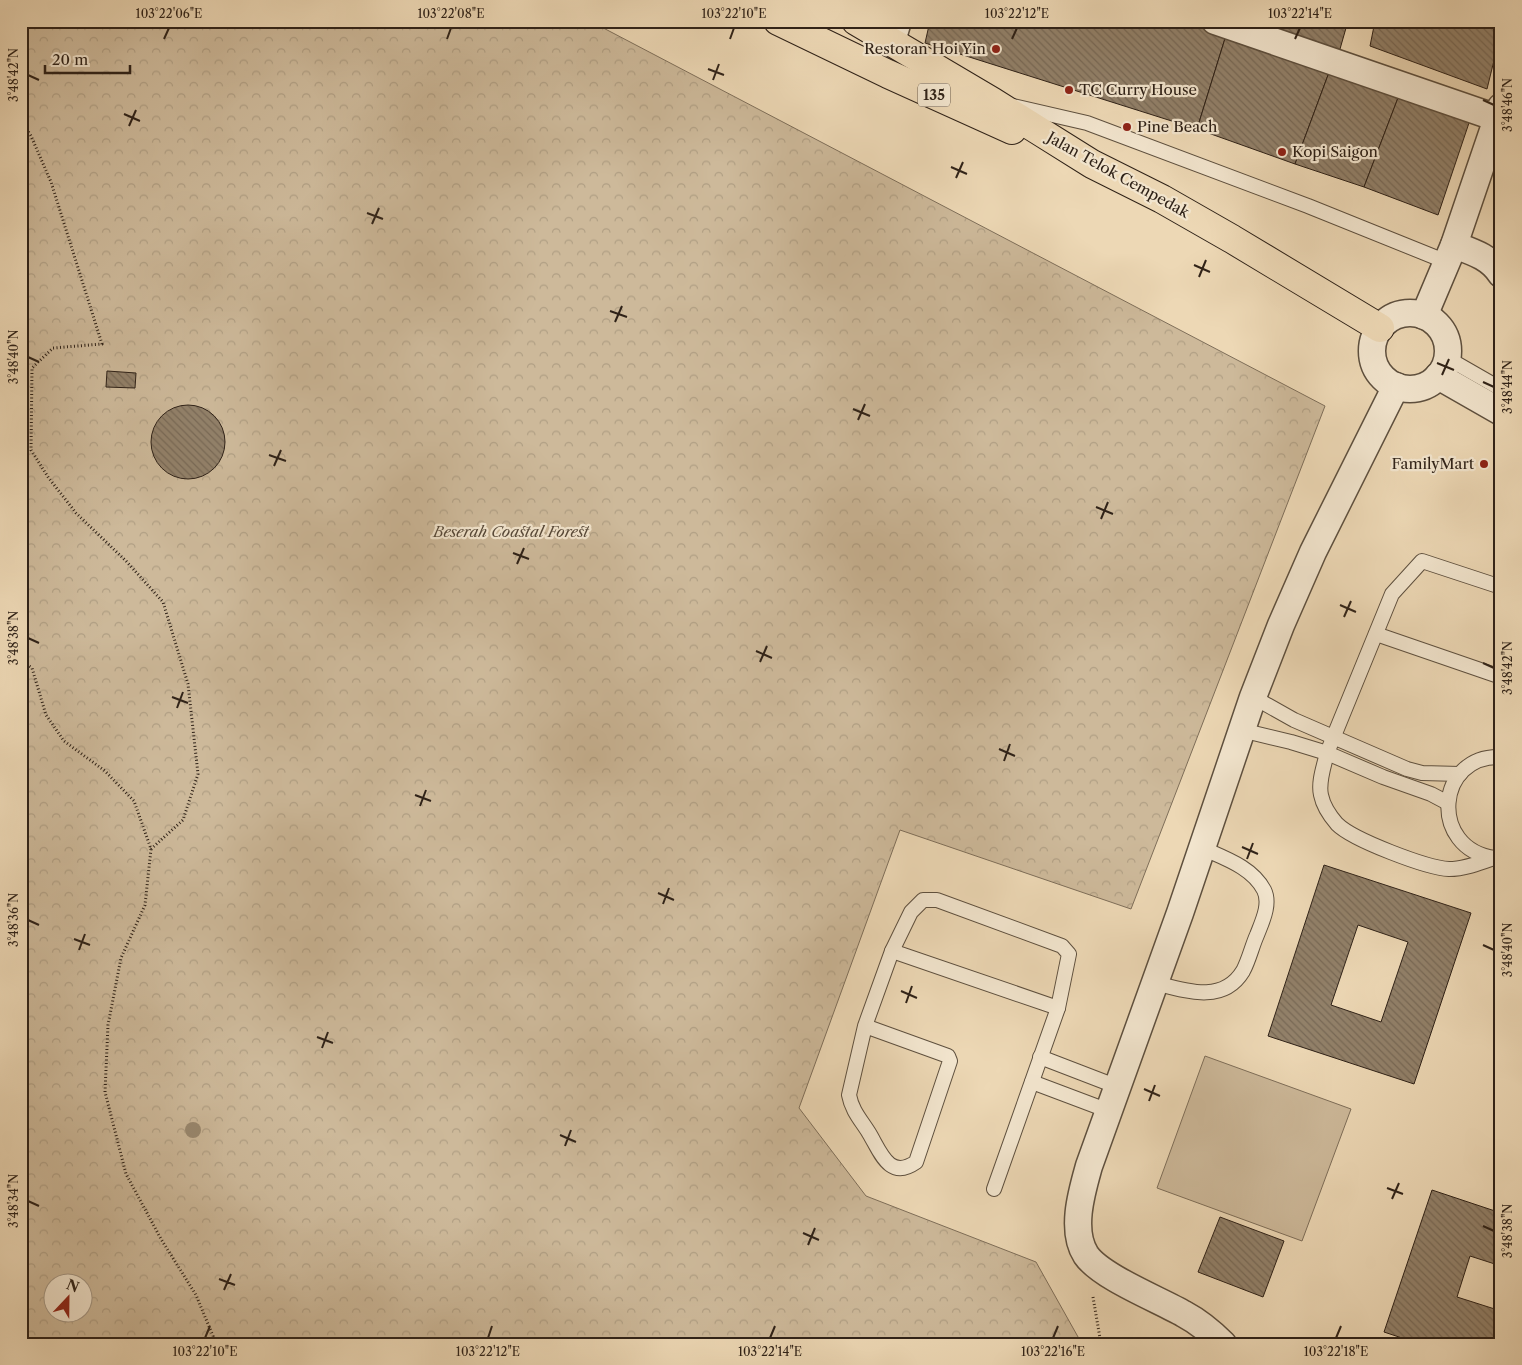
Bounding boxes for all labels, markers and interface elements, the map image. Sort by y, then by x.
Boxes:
text: 103°22'06"E [136,6,202,21]
text: 103°22'08"E [417,6,485,21]
text: 103°22'10"E [702,6,766,21]
text: 103°22'12"E [985,6,1049,21]
text: 103°22'14"E [1268,6,1332,21]
place label: Restoran Hoi Yin [864,39,987,58]
scale bar [45,42,130,74]
marker: Restoran Hoi Yin [990,43,1002,55]
text: 3°48'42"N [6,48,21,102]
text: 20 m [52,50,88,69]
text: 3°48'46"N [1500,78,1515,132]
place label: TC Curry House [1079,80,1197,99]
road number: 135 [918,84,950,106]
marker: TC Curry House [1063,84,1075,96]
place label: Pine Beach [1137,117,1218,136]
marker: Pine Beach [1121,121,1133,133]
street label: Jalan Telok Cempedak [1042,127,1194,222]
place label: Kopi Saigon [1292,142,1379,161]
marker: Kopi Saigon [1276,146,1288,158]
text: 3°48'40"N [6,330,21,384]
text: 3°48'44"N [1500,360,1515,414]
place label: FamilyMart [1391,454,1475,473]
marker: FamilyMart [1478,458,1490,470]
park label: Beserah Coastal Forest [432,522,590,541]
text: 3°48'38"N [6,611,21,665]
text: 3°48'42"N [1500,641,1515,695]
text: 3°48'36"N [6,893,21,947]
text: 3°48'40"N [1500,923,1515,977]
text: 3°48'34"N [6,1174,21,1228]
text: 3°48'38"N [1500,1204,1515,1258]
north arrow [42,1272,92,1322]
text: N [64,1275,82,1297]
text: 103°22'10"E [173,1344,237,1359]
text: 103°22'12"E [456,1344,520,1359]
text: 103°22'14"E [738,1344,802,1359]
text: 103°22'16"E [1021,1344,1085,1359]
text: 103°22'18"E [1304,1344,1368,1359]

